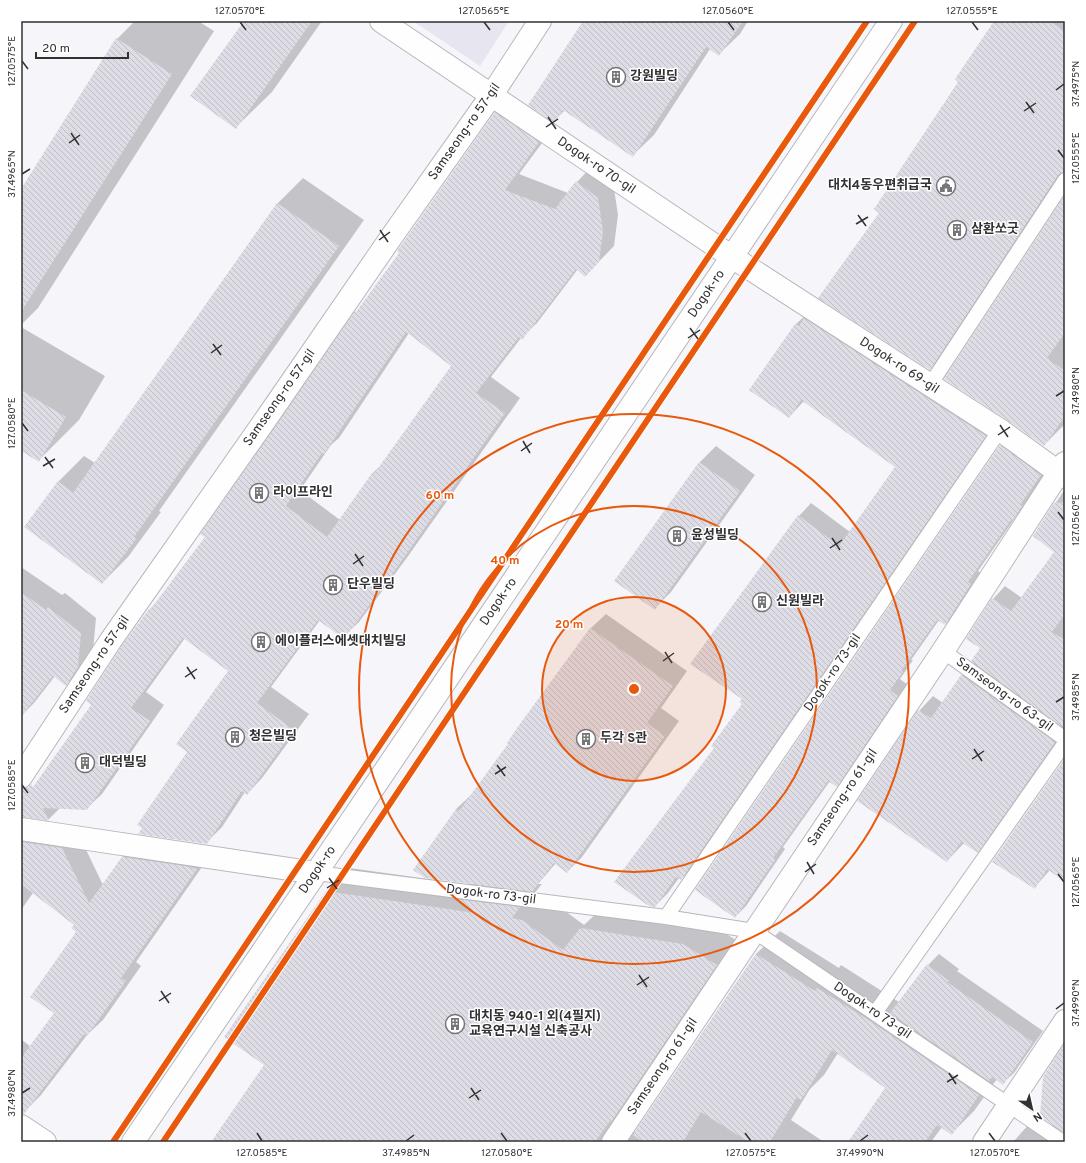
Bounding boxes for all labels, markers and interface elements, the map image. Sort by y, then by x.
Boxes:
text: 127.0570°E [215,5,265,18]
text: 127.0565°E [458,5,510,18]
text: 127.0560°E [702,5,754,18]
text: 127.0555°E [946,5,998,18]
scale bar [36,34,128,60]
text: 127.0575°E [6,36,19,86]
text: 20 m [42,41,70,57]
text: 37.4975°N [1070,61,1083,107]
building icon: 강원빌딩 [605,66,627,88]
place label: 강원빌딩 [630,69,678,85]
street label: Samseong-ro 57-gil [426,80,504,184]
text: 127.0555°E [1070,132,1083,184]
street label: Dogok-ro 70-gil [554,134,638,198]
text: 37.4965°N [6,150,19,198]
public building icon: 대치4동우편취급국 [935,175,957,197]
place label: 대치4동우편취급국 [828,177,932,194]
building icon: 삼환쏘굿 [946,219,968,241]
place label: 삼환쏘굿 [971,221,1019,238]
street label: Dogok-ro [685,267,729,321]
street label: Dogok-ro 69-gil [856,334,942,398]
street label: Samseong-ro 57-gil [241,346,319,450]
text: 37.4980°N [1070,367,1083,415]
text: 127.0580°E [6,397,19,449]
building icon: 라이프라인 [248,482,270,504]
place label: 라이프라인 [273,485,333,501]
text: 60 m [426,488,454,504]
text: 127.0560°E [1070,494,1083,546]
building icon: 윤성빌딩 [666,525,688,547]
place label: 윤성빌딩 [691,528,739,544]
text: 40 m [490,553,520,569]
building icon: 단우빌딩 [322,574,344,596]
street label: Dogok-ro [477,575,521,629]
place label: 단우빌딩 [347,577,395,593]
building icon: 신원빌라 [751,591,773,613]
place label: 신원빌라 [776,594,824,610]
street label: Samseong-ro 57-gil [56,613,134,717]
text: 20 m [555,617,583,633]
building icon: 에이플러스에셋대치빌딩 [250,631,272,653]
street label: Dogok-ro 73-gil [801,631,865,715]
place label: 에이플러스에셋대치빌딩 [275,634,407,650]
street label: Samseong-ro 63-gil [952,654,1056,736]
text: 37.4985°N [1070,673,1083,721]
centre of rings [627,682,641,696]
building icon: 청은빌딩 [224,726,246,748]
building icon: 두각 S관 [575,728,597,750]
place label: 청은빌딩 [249,729,297,745]
place label: 두각 S관 [600,731,647,747]
street label: Samseong-ro 61-gil [805,746,881,850]
building icon: 대덕빌딩 [74,752,96,774]
place label: 대덕빌딩 [99,755,147,771]
text: 127.0585°E [6,759,19,811]
street label: Dogok-ro [296,843,340,897]
text: 127.0565°E [1070,856,1083,908]
street label: Dogok-ro 73-gil [445,882,537,908]
street label: Dogok-ro 73-gil [830,979,914,1043]
text: 37.4990°N [1070,979,1083,1027]
place label: 대치동 940-1 외(4필지) 교육연구시설 신축공사 [469,1009,601,1040]
building icon: 대치동 940-1 외(4필지) 교육연구시설 신축공사 [444,1013,466,1035]
street label: Samseong-ro 61-gil [625,1015,701,1119]
text: 37.4980°N [6,1069,19,1117]
north arrow [1012,1089,1052,1129]
text: N [1030,1108,1044,1124]
text: 127.0585°E [236,1147,288,1160]
text: 37.4985°N [382,1147,430,1160]
text: 127.0580°E [481,1147,533,1160]
text: 127.0575°E [726,1147,776,1160]
text: 37.4990°N [836,1147,884,1160]
text: 127.0570°E [970,1147,1020,1160]

